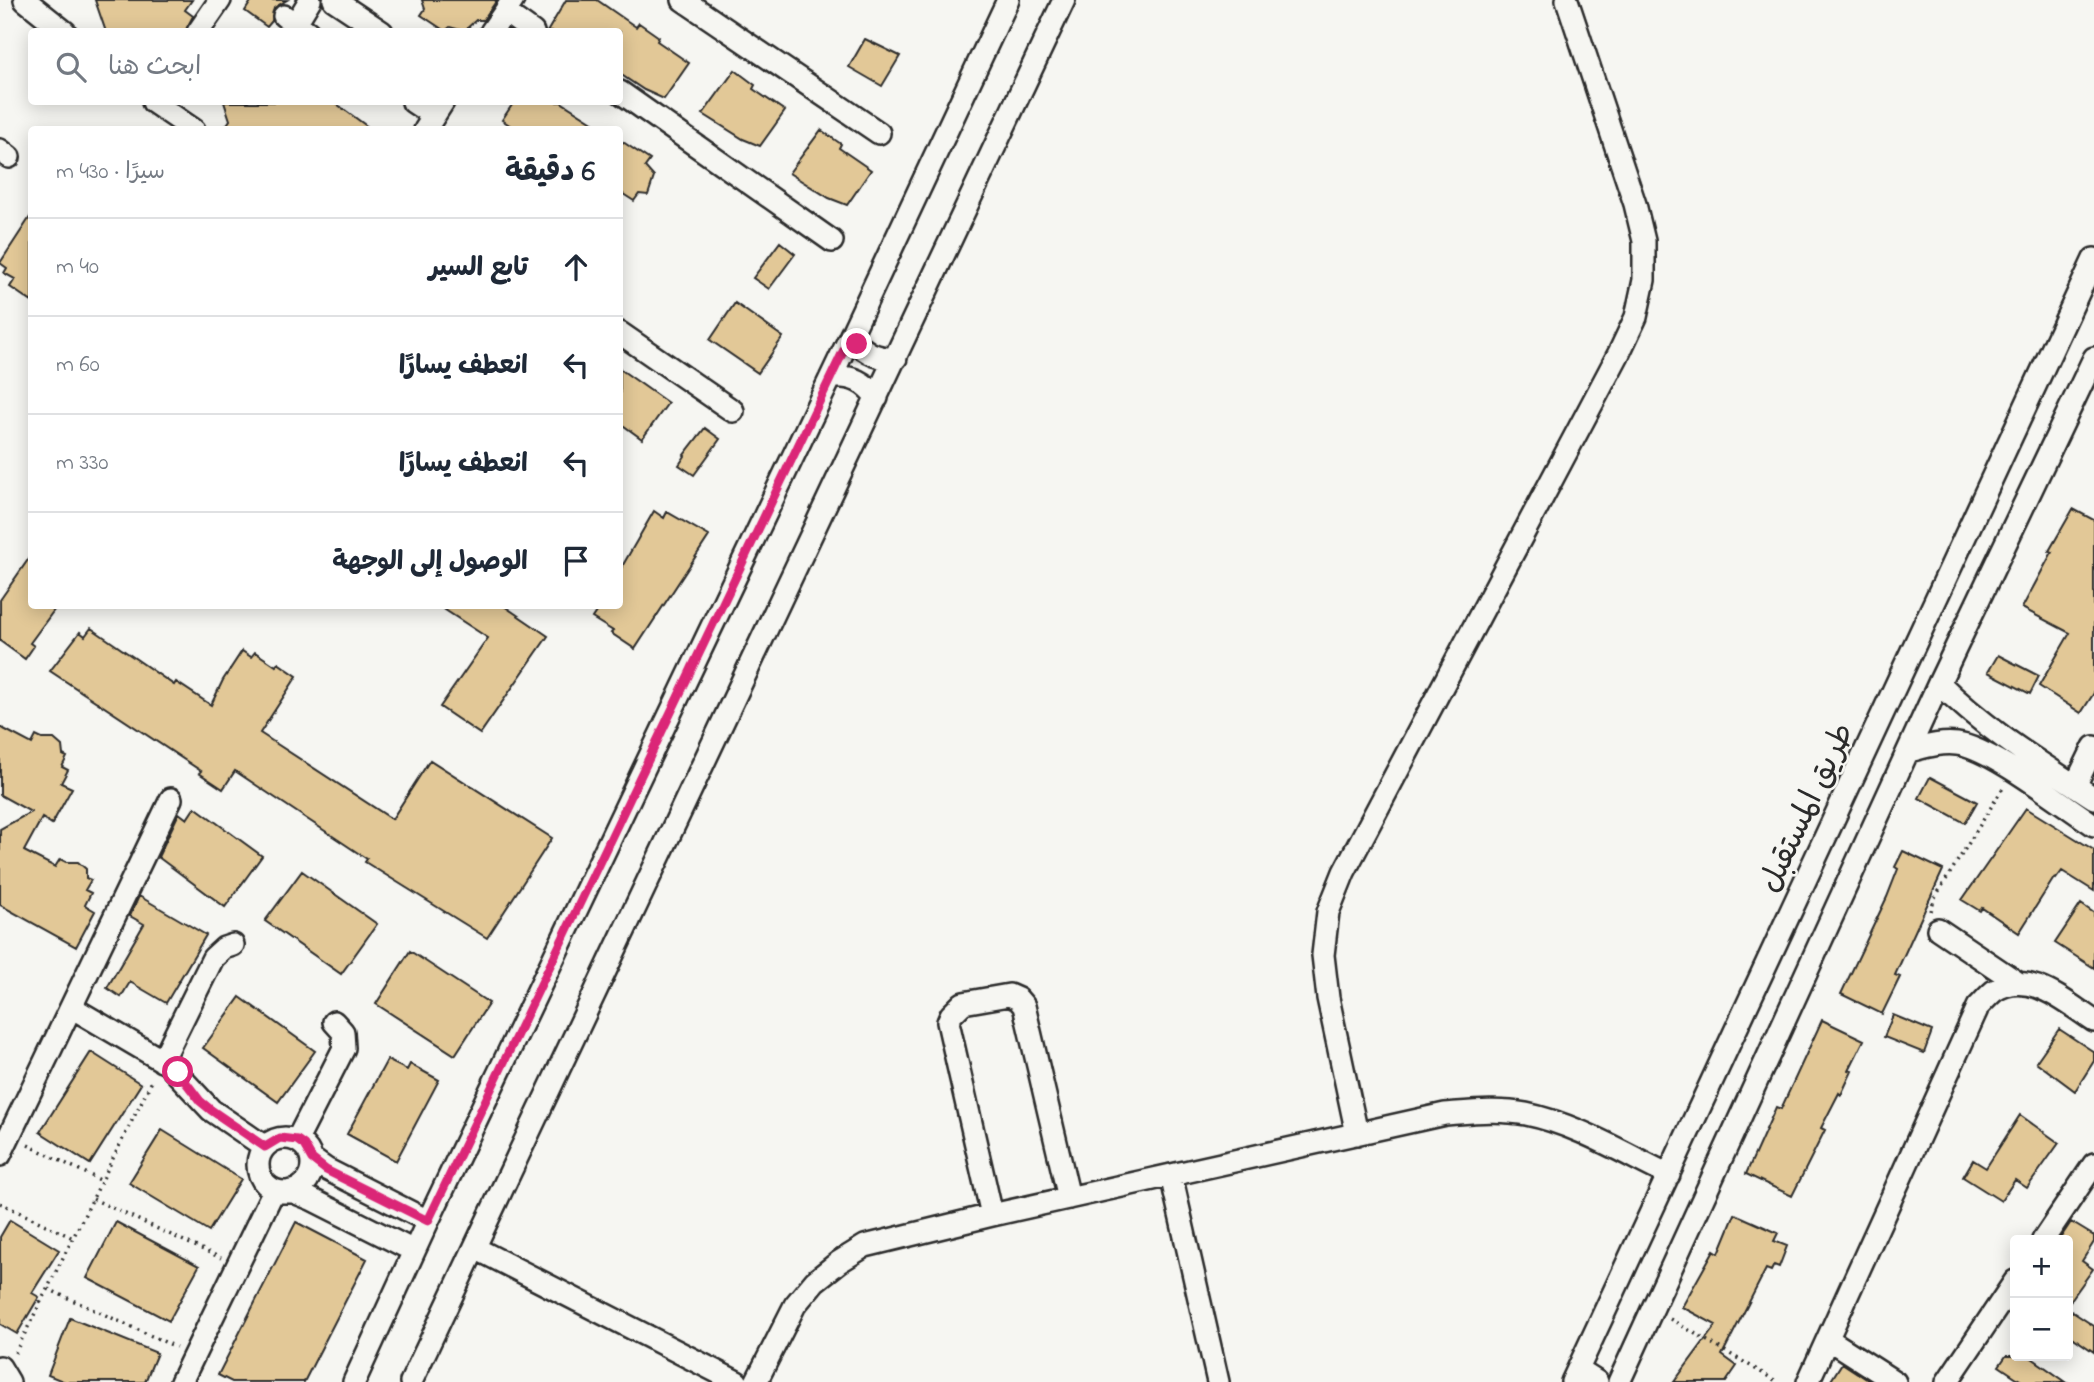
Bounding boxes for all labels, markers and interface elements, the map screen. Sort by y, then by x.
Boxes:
search box [28,28,623,105]
icon: search [52,48,90,86]
text: ابحث هنا [108,49,201,87]
text: 6 دقيقة [505,151,595,195]
text: سيرًا · 430 m [56,156,165,189]
icon: ahead [557,248,595,286]
text: تابع السير [429,250,528,288]
text: 40 m [56,251,99,284]
route end [841,328,872,359]
icon: left [557,346,595,384]
text: انعطف يسارًا [399,348,528,386]
text: 60 m [56,349,100,382]
icon: left [557,444,595,482]
text: انعطف يسارًا [399,446,528,484]
text: 330 m [56,447,109,480]
icon: arrive [557,542,595,580]
text: الوصول إلى الوجهة [332,544,528,582]
street label: طريق المستقبل [1748,716,1868,901]
route start [162,1056,193,1087]
map controls [2010,1235,2073,1361]
button: + [2010,1235,2073,1298]
button: − [2010,1298,2073,1361]

